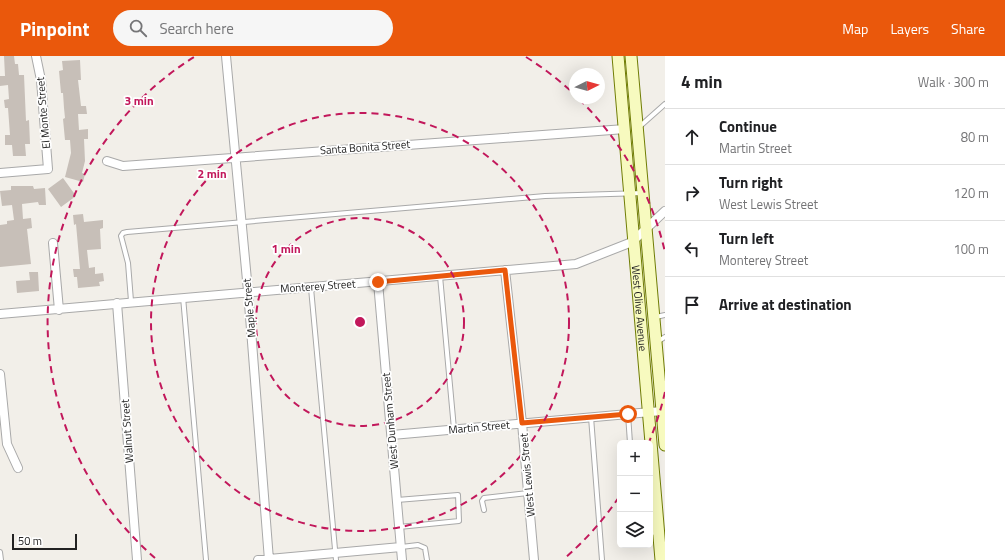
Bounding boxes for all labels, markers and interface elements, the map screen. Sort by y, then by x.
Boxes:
search box [113,10,393,46]
text: Pinpoint [20,14,89,43]
icon: search [127,17,149,39]
text: Search here [159,17,234,40]
text: Map [842,18,868,39]
text: Layers [890,18,929,39]
text: Share [951,18,985,39]
north arrow [569,68,605,104]
text: 4 min [681,69,722,95]
text: Walk · 300 m [918,72,989,92]
street label: El Monte Street [32,76,54,150]
text: 3 min [124,91,154,110]
text: Continue [719,115,777,138]
icon: ahead [681,126,703,148]
text: 80 m [961,127,989,147]
street label: Santa Bonita Street [319,136,411,158]
text: Martin Street [719,138,792,158]
text: 2 min [197,164,227,183]
text: Turn right [719,171,783,194]
icon: right [681,182,703,204]
text: 120 m [953,183,989,203]
text: West Lewis Street [719,194,818,214]
text: Turn left [719,227,774,250]
icon: left [681,238,703,260]
text: 1 min [271,239,301,258]
text: 100 m [953,239,989,259]
text: Monterey Street [719,250,808,270]
street label: West Olive Avenue [628,264,651,352]
route end [369,273,387,291]
street label: Monterey Street [280,275,356,297]
street label: Maple Street [238,278,260,338]
text: Arrive at destination [719,293,852,316]
icon: arrive [681,294,703,316]
centre of rings [353,315,367,329]
street label: West Dunham Street [378,372,402,470]
street label: Walnut Street [117,398,137,463]
route start [619,405,637,423]
street label: Martin Street [448,416,510,438]
street label: West Lewis Street [515,432,539,517]
map controls [617,440,653,548]
button: + [617,440,653,476]
button: − [617,476,653,512]
button: layers [617,512,653,548]
scale bar [12,532,77,551]
text: 50 m [18,533,42,549]

